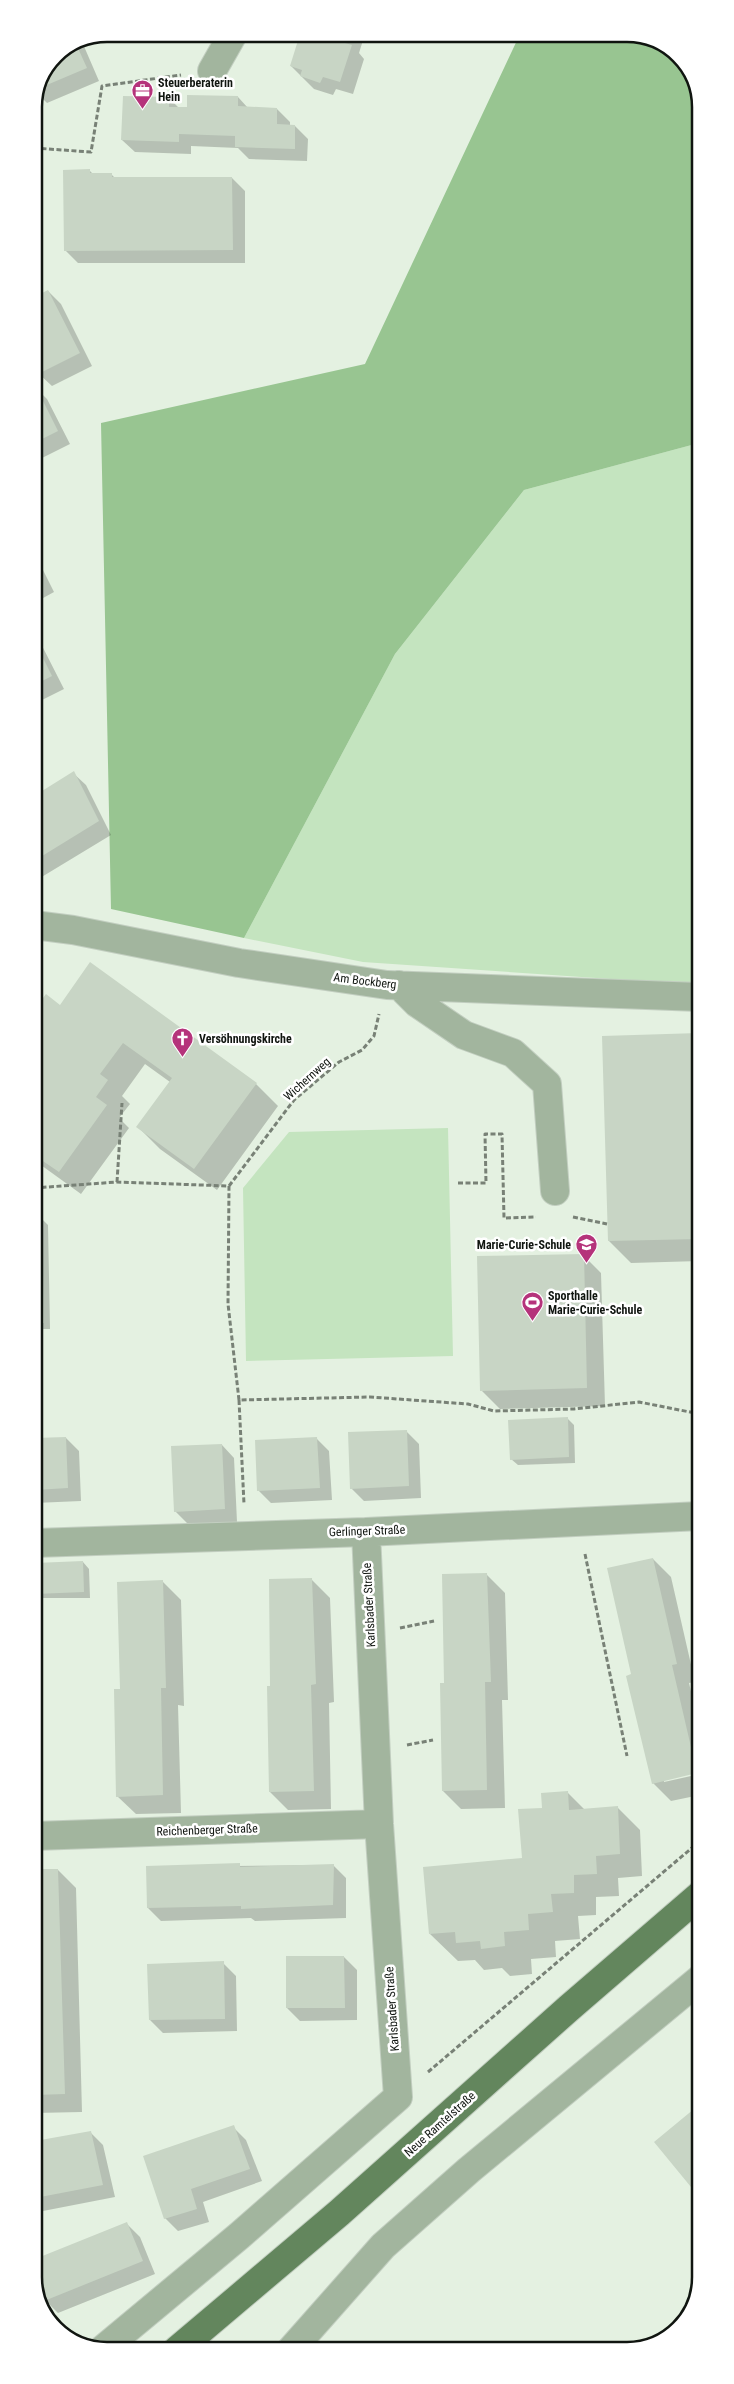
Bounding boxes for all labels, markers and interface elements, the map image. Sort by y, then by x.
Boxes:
place label: Steuerberaterin Hein [158,76,233,104]
office icon: Steuerberaterin Hein [130,78,154,109]
street label: Am Bockberg [333,970,397,992]
church icon: Versöhnungskirche [171,1027,195,1058]
place label: Versöhnungskirche [199,1032,292,1046]
street label: Wichernweg [281,1054,333,1103]
school or university icon: Marie-Curie-Schule [575,1233,599,1264]
place label: Marie-Curie-Schule [477,1238,571,1252]
place label: Sporthalle Marie-Curie-Schule [548,1289,642,1317]
sports icon: Sporthalle Marie-Curie-Schule [520,1291,544,1322]
street label: Gerlinger Straße [329,1523,406,1539]
street label: Karlsbader Straße [360,1562,378,1648]
street label: Reichenberger Straße [156,1821,258,1839]
street label: Karlsbader Straße [382,1966,402,2052]
street label: Neue Ramtelstraße [402,2088,479,2159]

